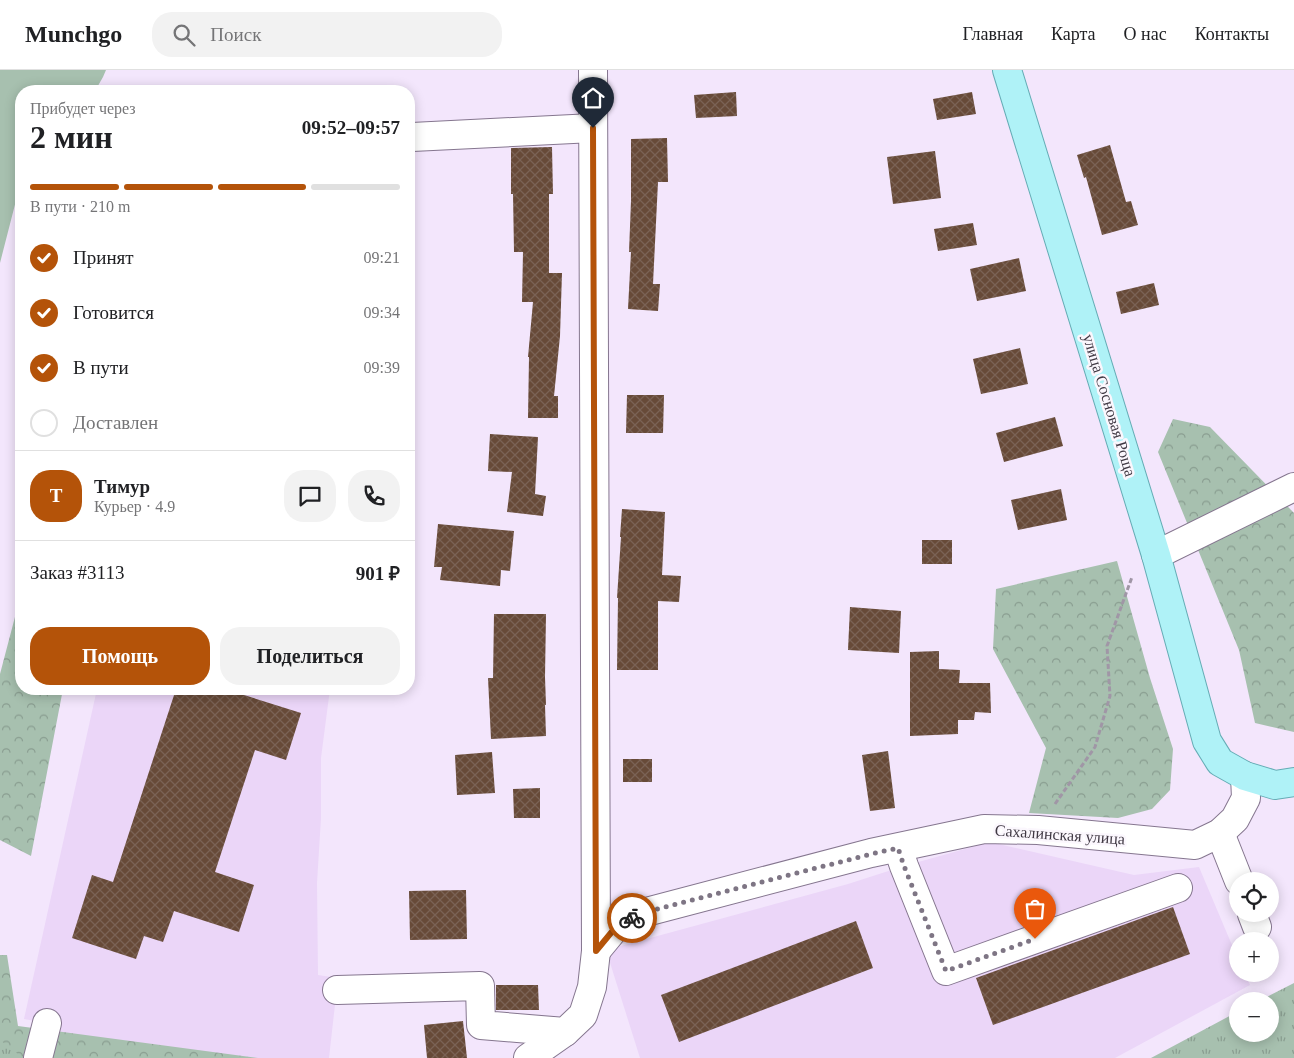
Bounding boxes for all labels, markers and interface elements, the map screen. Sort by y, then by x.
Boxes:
search box [152,12,502,57]
text: Munchgo [25,21,122,47]
icon: search [170,21,198,49]
text: Поиск [210,24,261,45]
text: Главная [963,24,1023,44]
text: Карта [1051,24,1096,44]
text: О нас [1124,24,1167,44]
text: Контакты [1195,24,1269,44]
pin [572,77,614,128]
icon: home [579,84,607,112]
text: Прибудет через [30,100,136,117]
text: 09:52–09:57 [302,117,400,138]
text: 2 мин [30,119,113,155]
text: В пути · 210 m [30,198,131,215]
icon: check [30,244,58,272]
text: Принят [73,247,134,268]
text: 09:21 [364,249,400,266]
icon: check [30,299,58,327]
text: Готовится [73,302,154,323]
text: 09:34 [364,304,400,321]
street label: улица Сосновая Роща [1079,332,1139,479]
icon: check [30,354,58,382]
text: В пути [73,357,129,378]
text: 09:39 [364,359,400,376]
text: Доставлен [73,412,158,433]
button: chat [284,470,336,522]
button: phone [348,470,400,522]
text: Тимур [94,476,150,497]
text: Т [50,485,62,506]
text: Курьер · 4.9 [94,498,175,515]
text: Заказ #3113 [30,562,124,583]
text: 901 ₽ [356,563,400,584]
button: Помощь [30,627,210,685]
button: Поделиться [220,627,400,685]
street label: Сахалинская улица [994,821,1126,849]
map controls [1229,872,1279,1042]
button: locate [1229,872,1279,922]
pin [1014,888,1056,939]
courier [607,893,657,943]
icon: bag [1021,895,1049,923]
icon: bike [618,904,646,932]
button: + [1229,932,1279,982]
button: − [1229,992,1279,1042]

